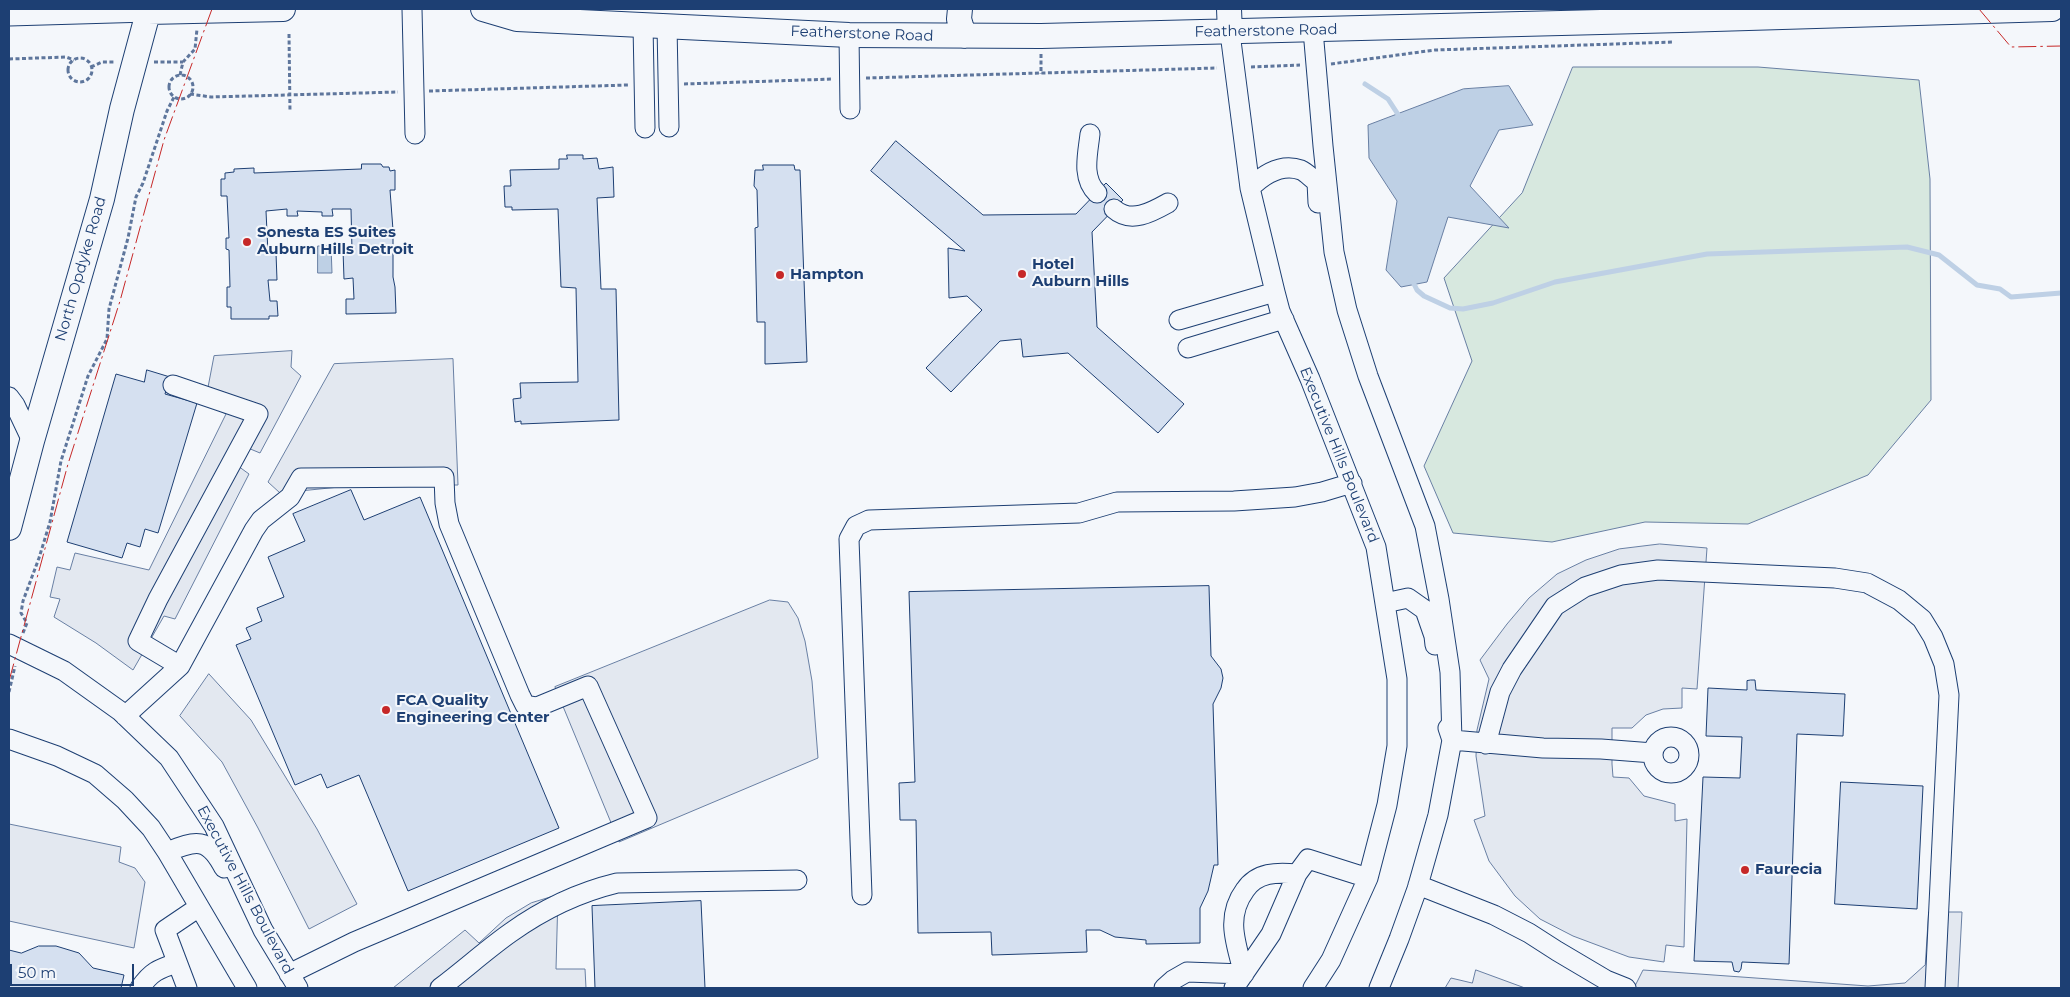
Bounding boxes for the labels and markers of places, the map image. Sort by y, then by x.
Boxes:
place label: Sonesta ES Suites Auburn Hills Detroit [257,224,414,259]
marker: Sonesta ES Suites Auburn Hills Detroit [241,236,253,248]
place label: Hotel Auburn Hills [1032,256,1129,291]
place label: Hampton [790,266,864,284]
marker: Hotel Auburn Hills [1016,268,1028,280]
marker: Hampton [774,269,786,281]
place label: FCA Quality Engineering Center [396,692,550,727]
marker: FCA Quality Engineering Center [380,704,392,716]
place label: Faurecia [1755,861,1822,879]
marker: Faurecia [1739,864,1751,876]

